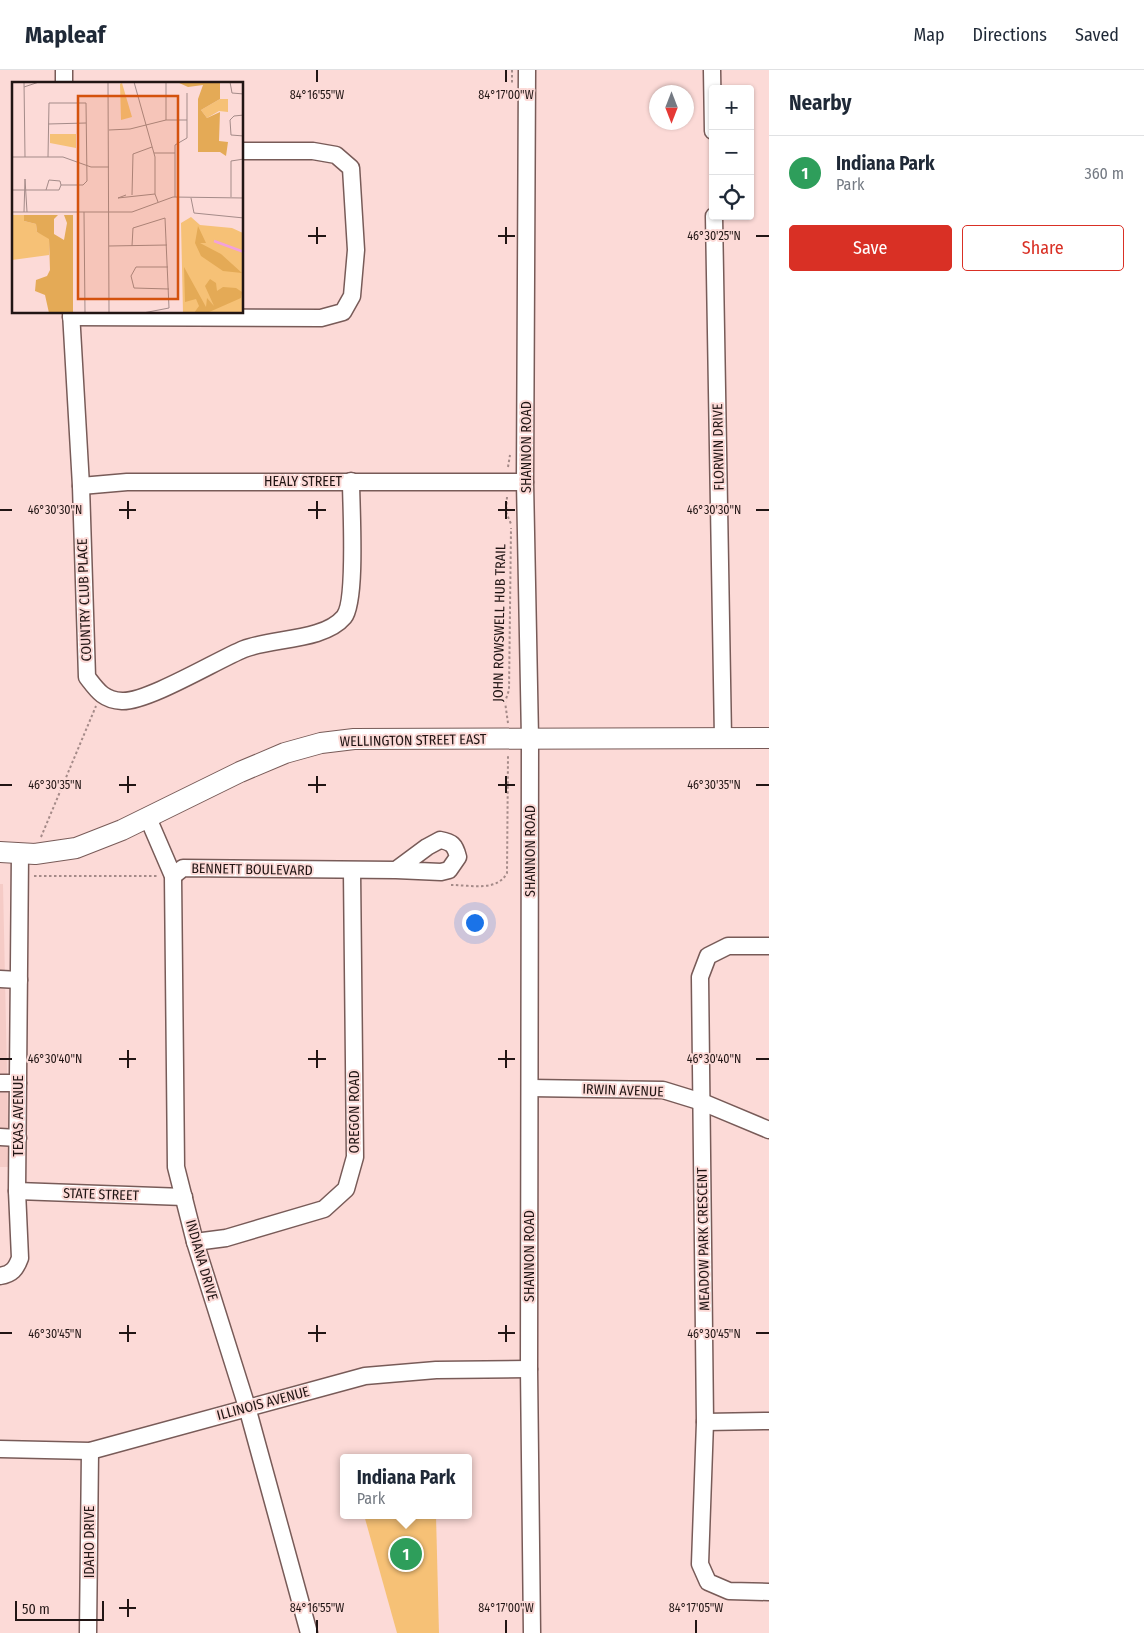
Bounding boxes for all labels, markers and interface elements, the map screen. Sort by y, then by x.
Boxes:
text: Mapleaf [25,21,105,49]
text: Map [913,24,945,46]
text: Directions [973,24,1047,46]
text: Saved [1075,24,1119,46]
inset map [12,82,244,314]
north arrow [649,85,694,130]
map controls [709,85,754,220]
button: + [709,85,754,130]
text: 84°16'55"W [290,88,344,102]
text: 84°17'00"W [478,88,534,102]
text: Nearby [789,90,851,116]
button: − [709,130,754,175]
text: Indiana Park [836,152,935,175]
text: 1 [802,164,808,183]
text: 360 m [1084,164,1124,183]
button: locate [709,175,754,220]
text: Park [836,175,864,194]
button: Save [789,225,952,271]
button: Share [962,225,1124,271]
text: 46°30'25"N [687,229,741,243]
street label: SHANNON ROAD [518,401,535,493]
street label: FLORWIN DRIVE [709,403,728,491]
street label: HEALY STREET [264,473,343,490]
text: 46°30'30"N [28,503,82,517]
text: 46°30'30"N [687,503,741,517]
street label: COUNTRY CLUB PLACE [74,538,95,662]
street label: JOHN ROWSWELL HUB TRAIL [490,544,509,702]
street label: WELLINGTON STREET EAST [340,731,487,750]
text: 46°30'35"N [28,778,82,792]
text: 46°30'35"N [687,778,741,792]
street label: SHANNON ROAD [522,805,539,897]
street label: BENNETT BOULEVARD [191,860,313,879]
your location [462,910,488,936]
text: 46°30'40"N [28,1052,82,1066]
text: 46°30'40"N [687,1052,741,1066]
street label: OREGON ROAD [346,1070,363,1154]
street label: TEXAS AVENUE [10,1075,27,1157]
street label: IRWIN AVENUE [582,1081,664,1100]
street label: MEADOW PARK CRESCENT [694,1167,713,1311]
street label: STATE STREET [63,1185,140,1204]
street label: SHANNON ROAD [521,1210,538,1302]
street label: INDIANA DRIVE [182,1218,221,1303]
text: 46°30'45"N [28,1327,82,1341]
text: 46°30'45"N [687,1327,741,1341]
street label: ILLINOIS AVENUE [215,1383,312,1424]
popup [340,1454,472,1519]
text: Indiana Park [357,1466,455,1489]
text: Park [357,1489,385,1508]
street label: IDAHO DRIVE [81,1505,98,1578]
pin: 1 [390,1535,422,1573]
scale bar [15,1598,104,1621]
text: 50 m [22,1601,50,1618]
text: 84°16'55"W [290,1601,344,1615]
text: 84°17'00"W [478,1601,534,1615]
text: 84°17'05"W [669,1601,723,1615]

